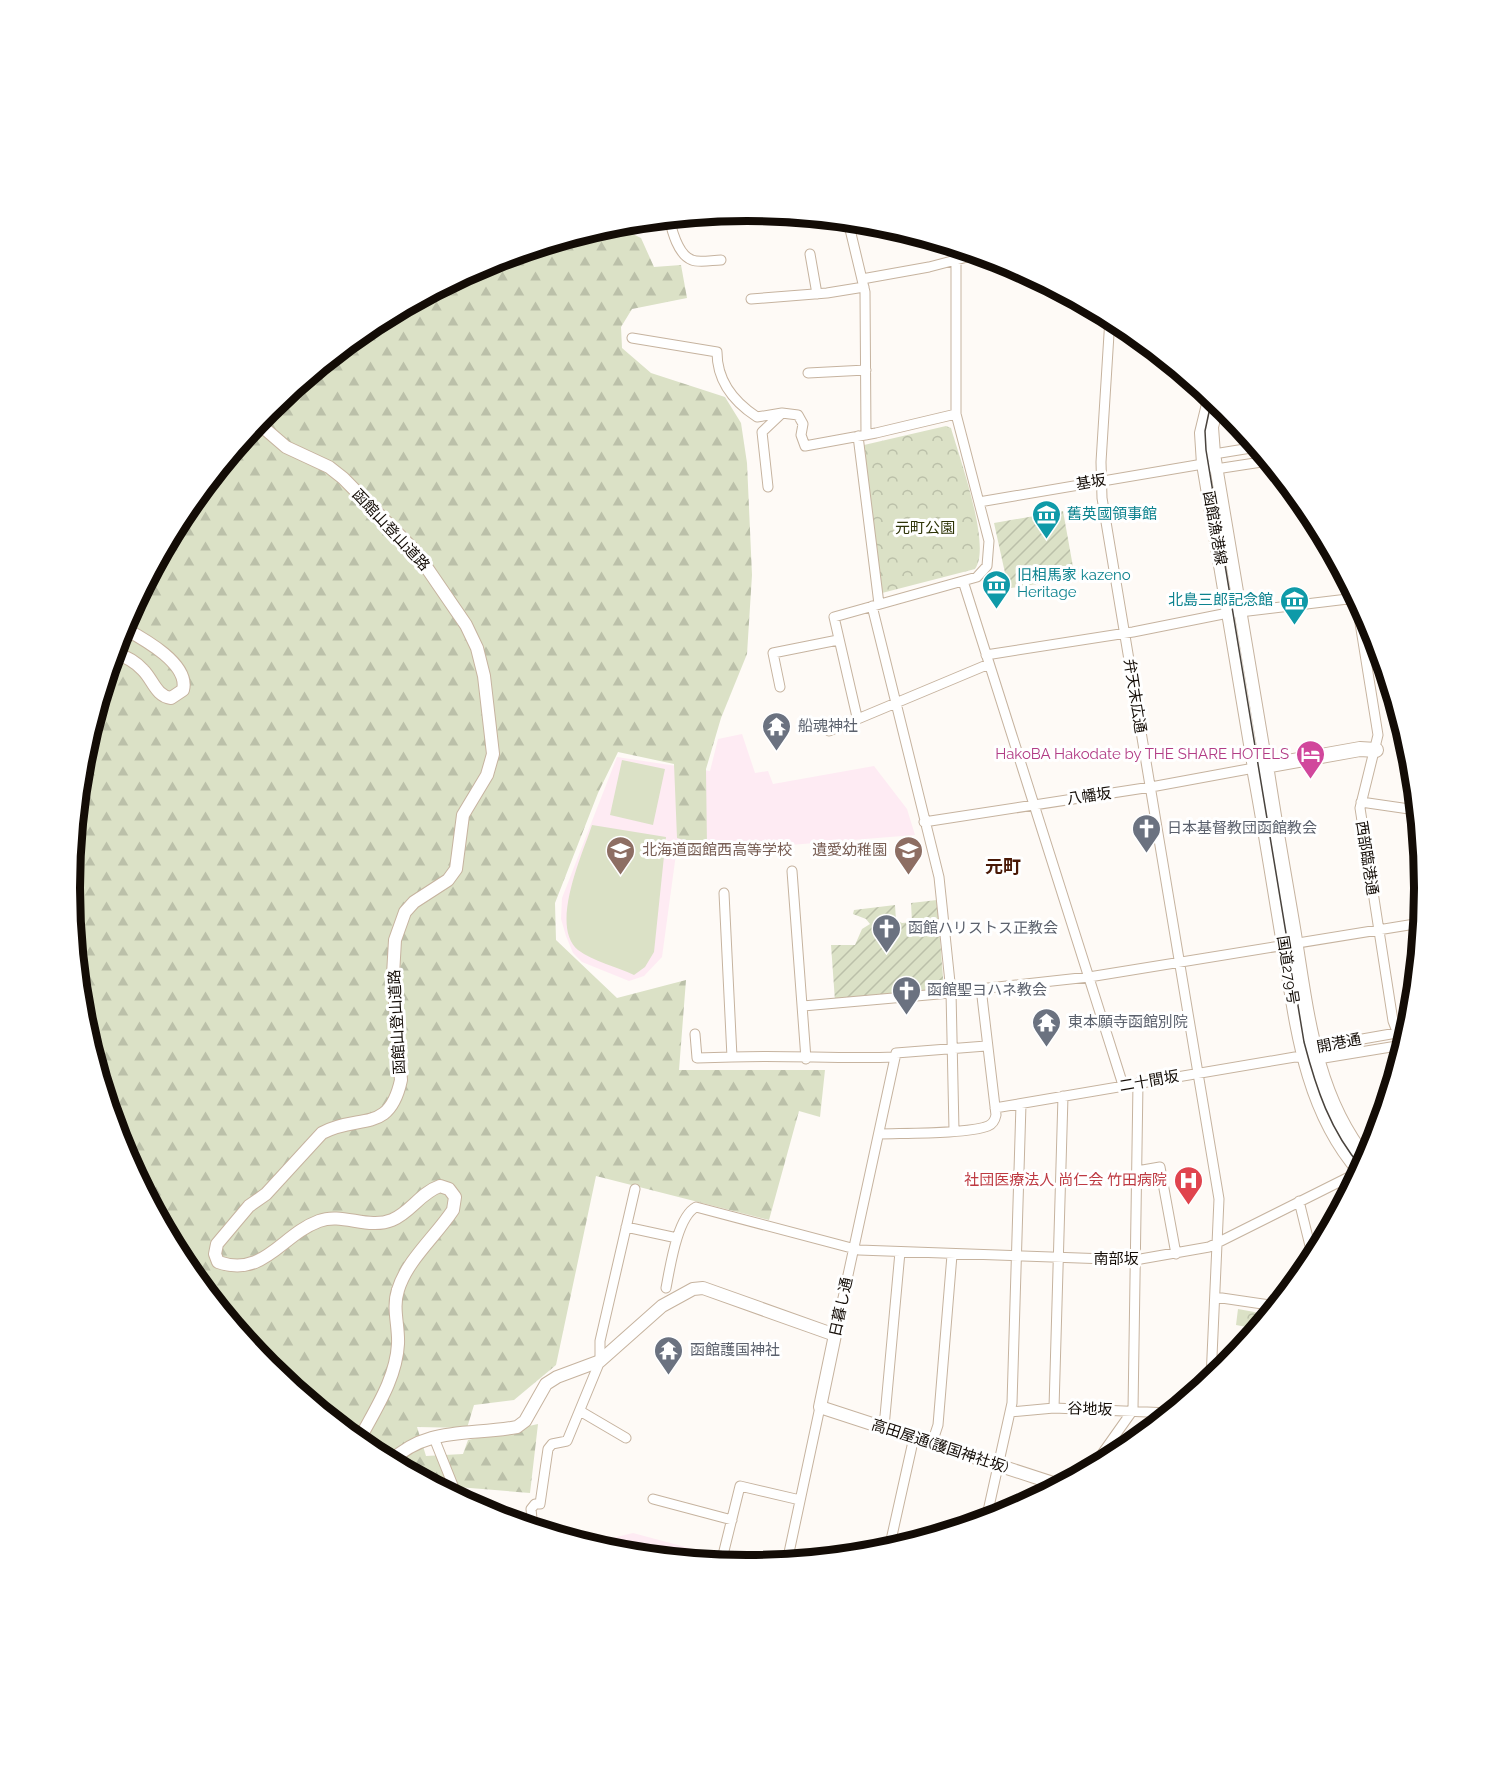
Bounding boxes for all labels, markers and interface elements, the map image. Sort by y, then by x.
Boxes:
street label: 基坂 [1075,471,1107,493]
street label: 函館山登山道路 [349,485,433,575]
street label: 函館漁港線 [1200,489,1230,567]
museum icon: 舊英國領事館 [1030,498,1062,540]
place label: 舊英國領事館 [1067,505,1157,523]
park label: 元町公園 [895,519,955,537]
place label: 旧相馬家 kazeno Heritage [1017,566,1131,601]
museum icon: 旧相馬家 kazeno Heritage [980,568,1012,610]
museum icon: 北島三郎記念館 [1278,584,1310,626]
place label: 北島三郎記念館 [1168,591,1273,609]
street label: 弁天末広通 [1120,658,1150,734]
temple icon: 船魂神社 [761,710,793,752]
place label: 船魂神社 [798,717,858,735]
hotel icon: HakoBA Hakodate by THE SHARE HOTELS [1294,738,1326,780]
place label: HakoBA Hakodate by THE SHARE HOTELS [995,745,1289,763]
street label: 八幡坂 [1065,784,1113,808]
church icon: 日本基督教団函館教会 [1130,812,1162,854]
place label: 日本基督教団函館教会 [1167,819,1317,837]
street label: 西部臨港通 [1352,820,1382,896]
school or university icon: 北海道函館西高等学校 [605,834,637,876]
school or university icon: 遺愛幼稚園 [892,834,924,876]
place label: 北海道函館西高等学校 [642,841,792,859]
place label: 遺愛幼稚園 [812,841,887,859]
district label: 元町 [985,856,1021,877]
church icon: 函館ハリストス正教会 [871,912,903,954]
place label: 函館ハリストス正教会 [908,919,1058,937]
street label: 国道279号 [1274,934,1302,1006]
street label: 函館山登山道路 [385,969,409,1075]
church icon: 函館聖ヨハネ教会 [890,974,922,1016]
place label: 函館聖ヨハネ教会 [927,981,1047,999]
temple icon: 東本願寺函館別院 [1031,1006,1063,1048]
place label: 東本願寺函館別院 [1068,1013,1188,1031]
street label: 開港通 [1315,1030,1363,1056]
street label: 二十間坂 [1118,1067,1180,1095]
hospital icon: 社団医療法人 尚仁会 竹田病院 [1172,1164,1204,1206]
place label: 社団医療法人 尚仁会 竹田病院 [964,1171,1167,1189]
street label: 南部坂 [1093,1250,1139,1268]
street label: 日暮し通 [826,1276,856,1338]
temple icon: 函館護国神社 [653,1334,685,1376]
place label: 函館護国神社 [690,1341,780,1359]
street label: 谷地坂 [1067,1399,1113,1419]
street label: 高田屋通(護国神社坂) [869,1415,1011,1477]

